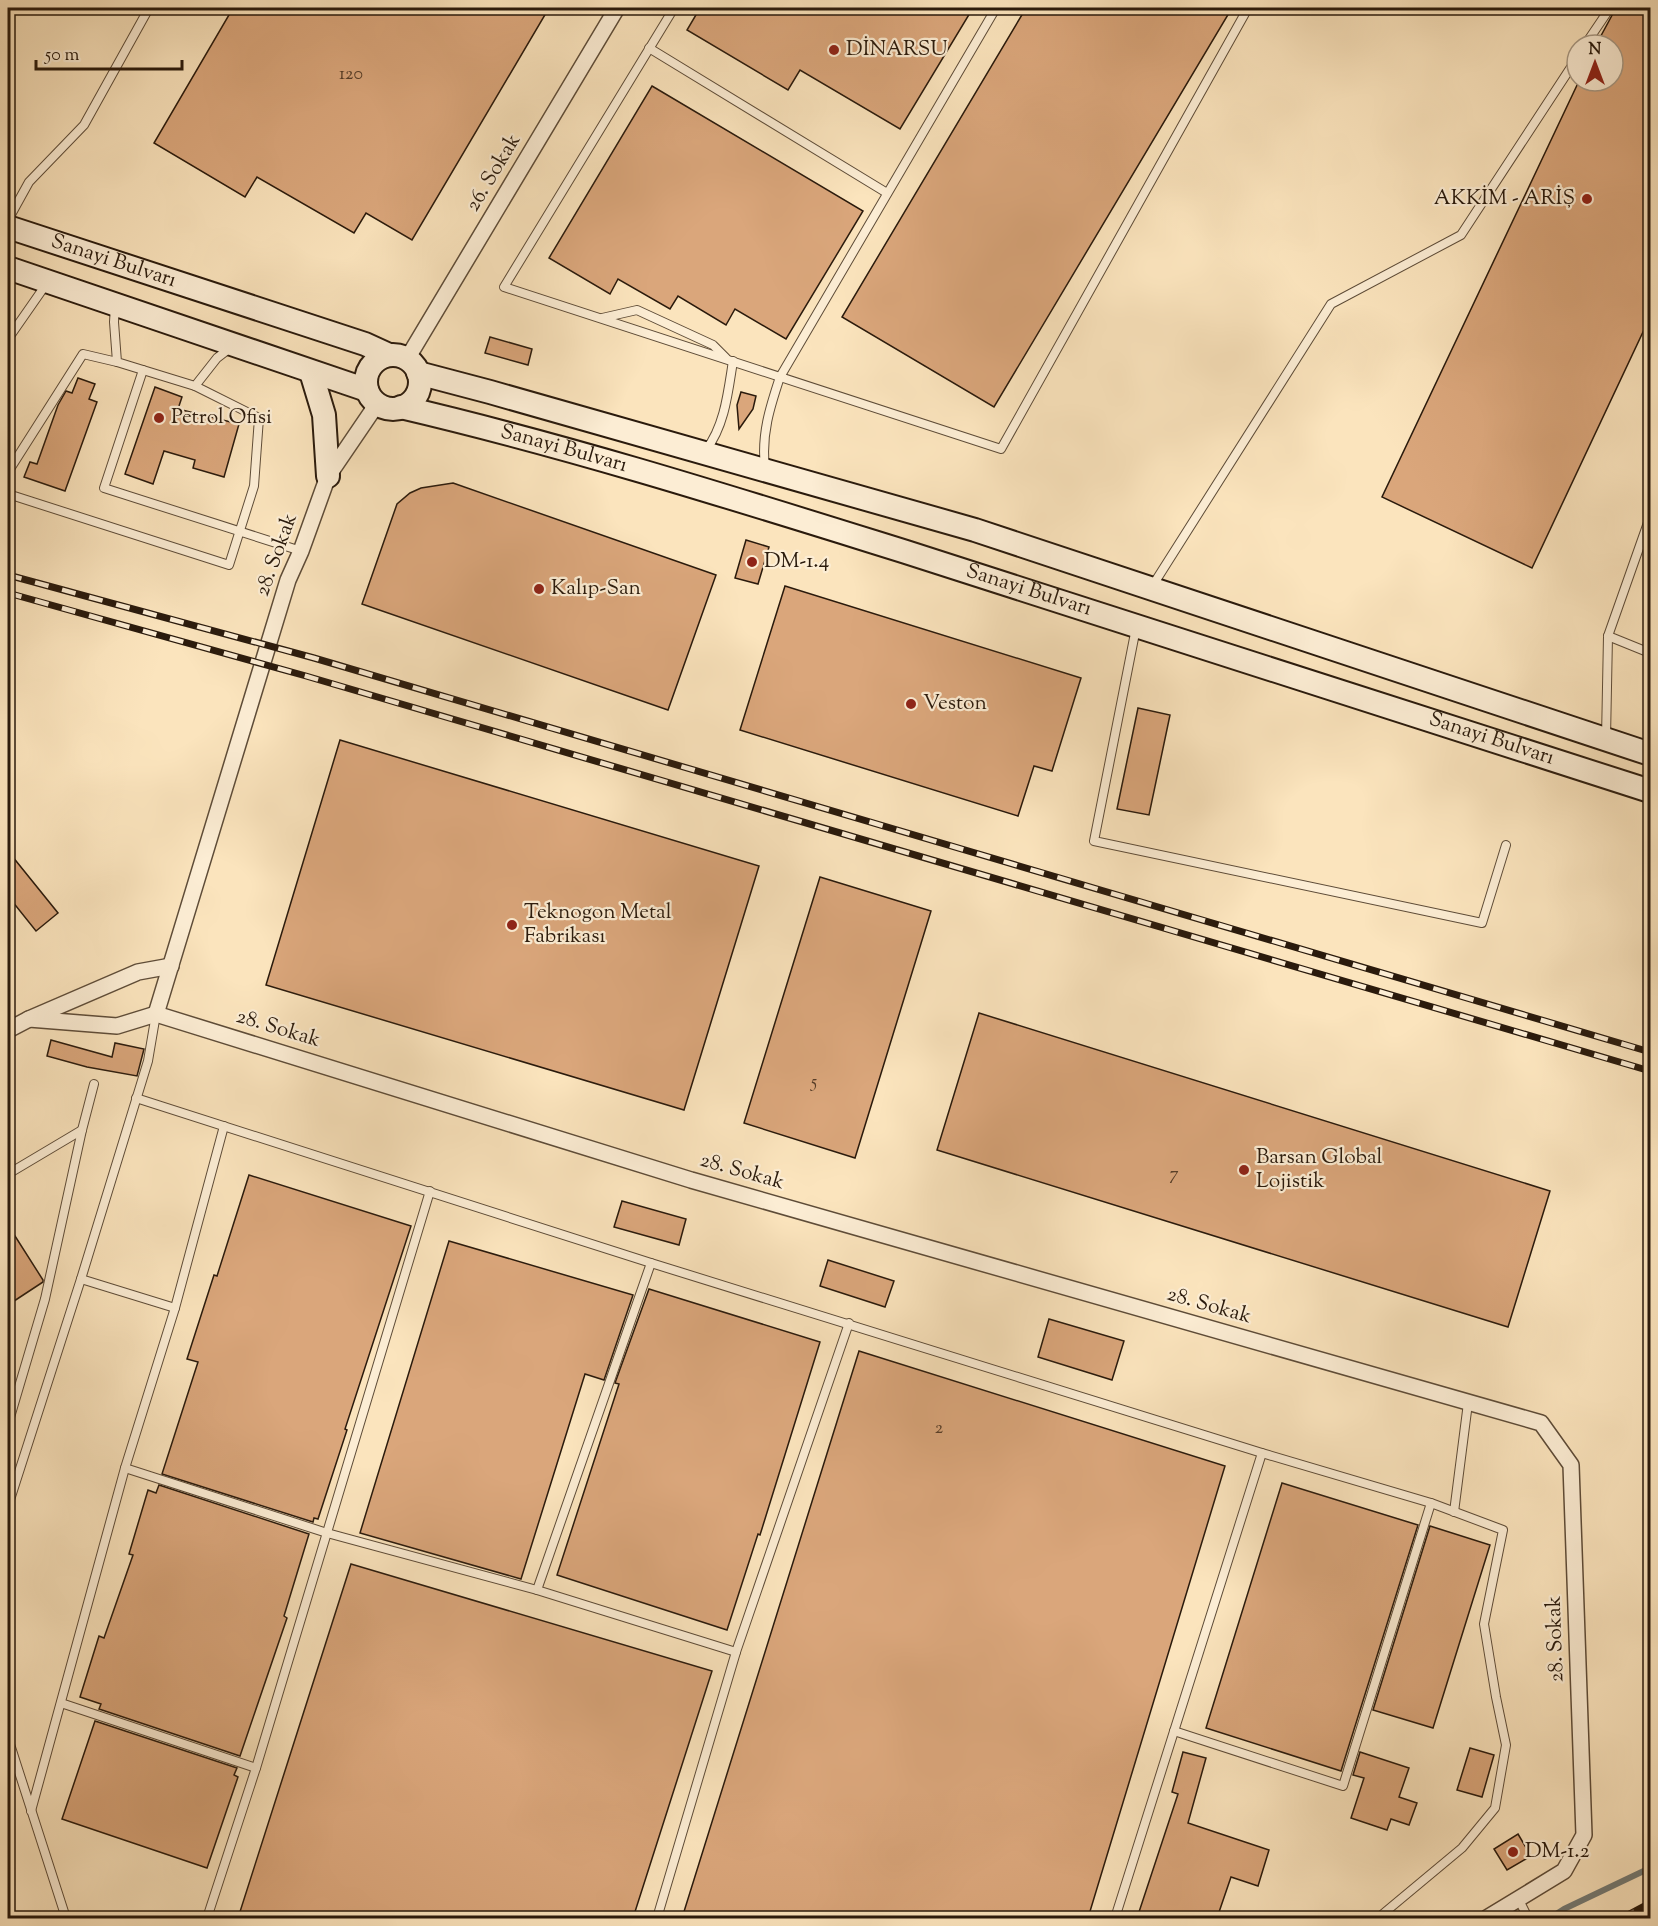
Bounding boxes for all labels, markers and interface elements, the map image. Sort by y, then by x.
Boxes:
scale bar [36,33,182,71]
north arrow [1565,33,1625,93]
place label: DİNARSU [846,35,947,65]
text: N [1589,39,1602,62]
text: 50 m [44,43,80,69]
marker: DİNARSU [827,43,841,57]
house number: 120 [339,62,363,88]
street label: 26. Sokak [459,128,529,218]
place label: AKKİM - ARİŞ [1434,184,1575,214]
marker: AKKİM - ARİŞ [1580,192,1594,206]
street label: Sanayi Bulvarı [47,227,180,296]
place label: Petrol Ofisi [171,403,272,433]
marker: Petrol Ofisi [152,411,166,425]
street label: Sanayi Bulvarı [497,417,631,481]
street label: 28. Sokak [248,509,306,601]
place label: DM-1.4 [764,547,829,577]
marker: DM-1.4 [745,555,759,569]
street label: Sanayi Bulvarı [962,557,1095,625]
place label: Kalıp-San [551,574,641,604]
marker: Kalıp-San [532,582,546,596]
place label: Veston [923,689,987,719]
marker: Veston [904,697,918,711]
street label: Sanayi Bulvarı [1425,705,1558,774]
place label: Teknogon Metal Fabrikası [524,898,672,952]
marker: Teknogon Metal Fabrikası [505,918,519,932]
street label: 28. Sokak [232,1002,324,1056]
house number: 5 [810,1070,817,1096]
place label: Barsan Global Lojistik [1256,1143,1383,1197]
street label: 28. Sokak [696,1146,788,1198]
house number: 7 [1169,1162,1179,1188]
marker: Barsan Global Lojistik [1237,1163,1251,1177]
street label: 28. Sokak [1163,1280,1255,1332]
house number: 2 [935,1416,944,1442]
street label: 28. Sokak [1539,1595,1572,1683]
place label: DM-1.2 [1525,1837,1590,1867]
marker: DM-1.2 [1506,1845,1520,1859]

